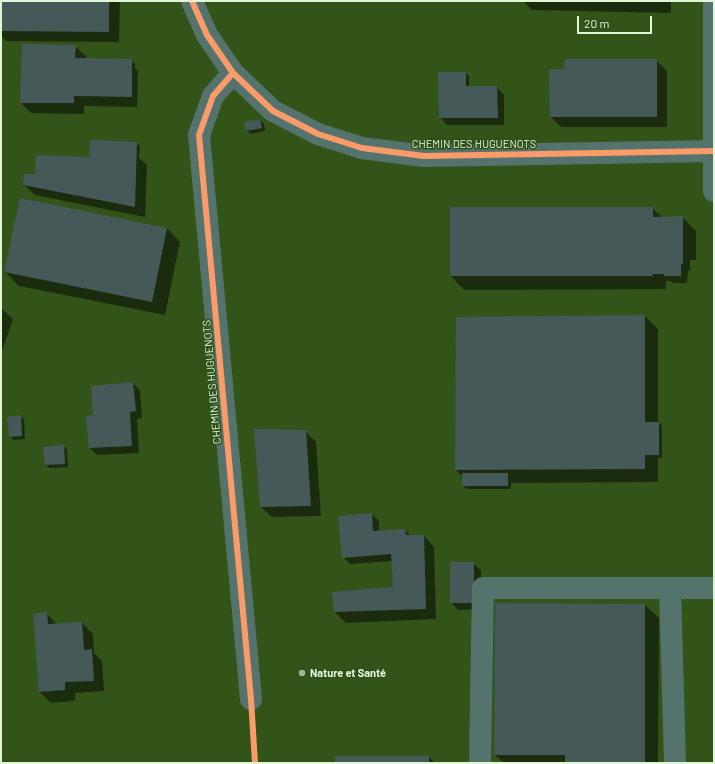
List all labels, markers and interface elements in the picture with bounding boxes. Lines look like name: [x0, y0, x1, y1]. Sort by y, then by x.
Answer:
scale bar: [579, 8, 654, 34]
text: 20 m: [584, 16, 610, 30]
street label: CHEMIN DES HUGUENOTS: [412, 137, 536, 151]
street label: CHEMIN DES HUGUENOTS: [200, 319, 224, 445]
place label: Nature et Santé: [310, 666, 386, 680]
marker: Nature et Santé: [297, 668, 307, 678]

